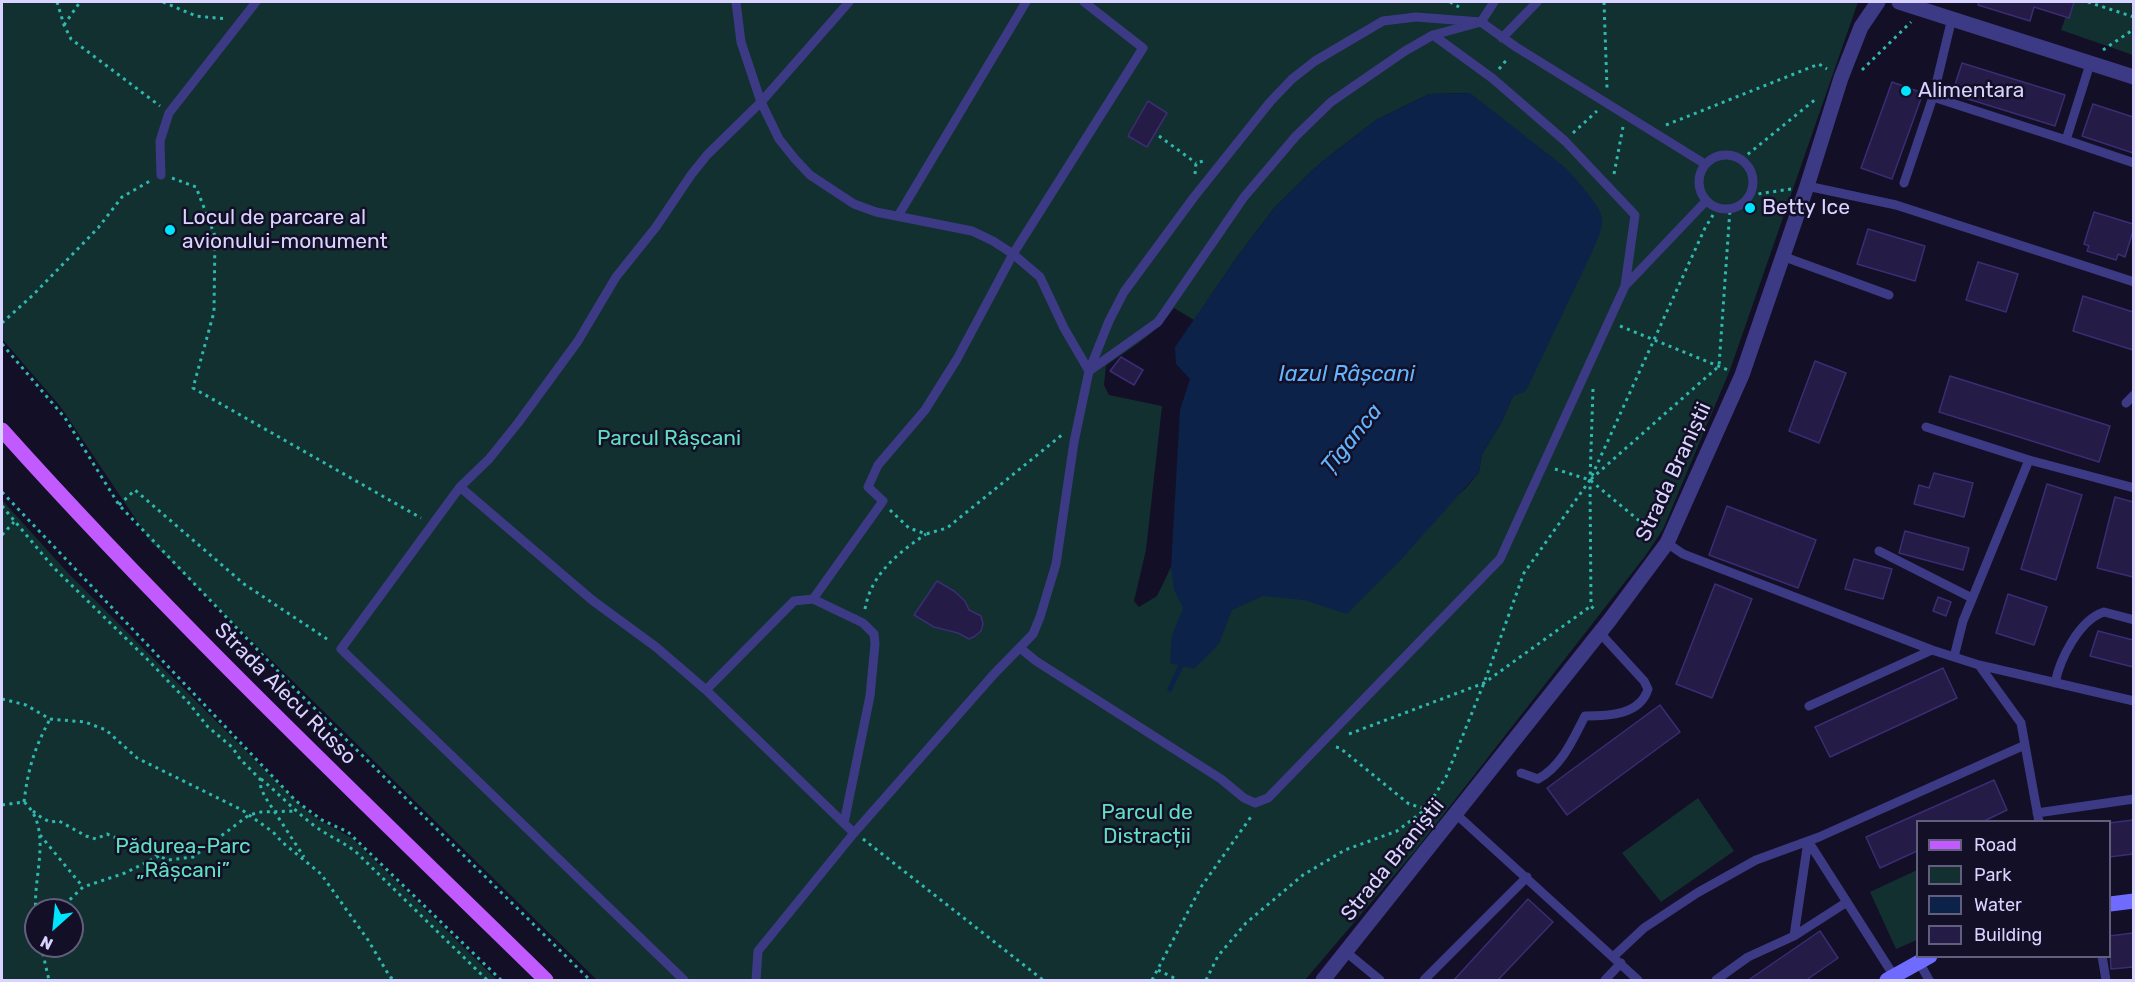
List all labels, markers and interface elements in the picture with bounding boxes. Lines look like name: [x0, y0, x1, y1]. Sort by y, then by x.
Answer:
place label: Alimentara: [1918, 78, 2024, 104]
marker: Alimentara: [1899, 84, 1913, 98]
place label: Betty Ice: [1762, 195, 1850, 221]
marker: Betty Ice: [1743, 201, 1757, 215]
place label: Locul de parcare al avionului-monument: [182, 205, 388, 255]
marker: Locul de parcare al avionului-monument: [163, 223, 177, 237]
water label: Iazul Râșcani: [1279, 362, 1415, 388]
water label: Țîganca: [1316, 399, 1388, 479]
street label: Strada Braniștii: [1631, 399, 1717, 545]
park label: Parcul Râșcani: [597, 426, 741, 452]
street label: Strada Alecu Russo: [209, 618, 361, 770]
street label: Strada Braniștii: [1336, 794, 1450, 926]
park label: Parcul de Distracții: [1101, 800, 1193, 850]
legend: [1916, 820, 2111, 958]
park label: Pădurea-Parc „Râșcani”: [115, 834, 251, 884]
text: Road: [1974, 834, 2017, 856]
text: Park: [1974, 864, 2011, 886]
text: Water: [1974, 894, 2022, 916]
north arrow: [24, 898, 84, 958]
text: Building: [1974, 924, 2042, 946]
text: N: [37, 932, 56, 954]

